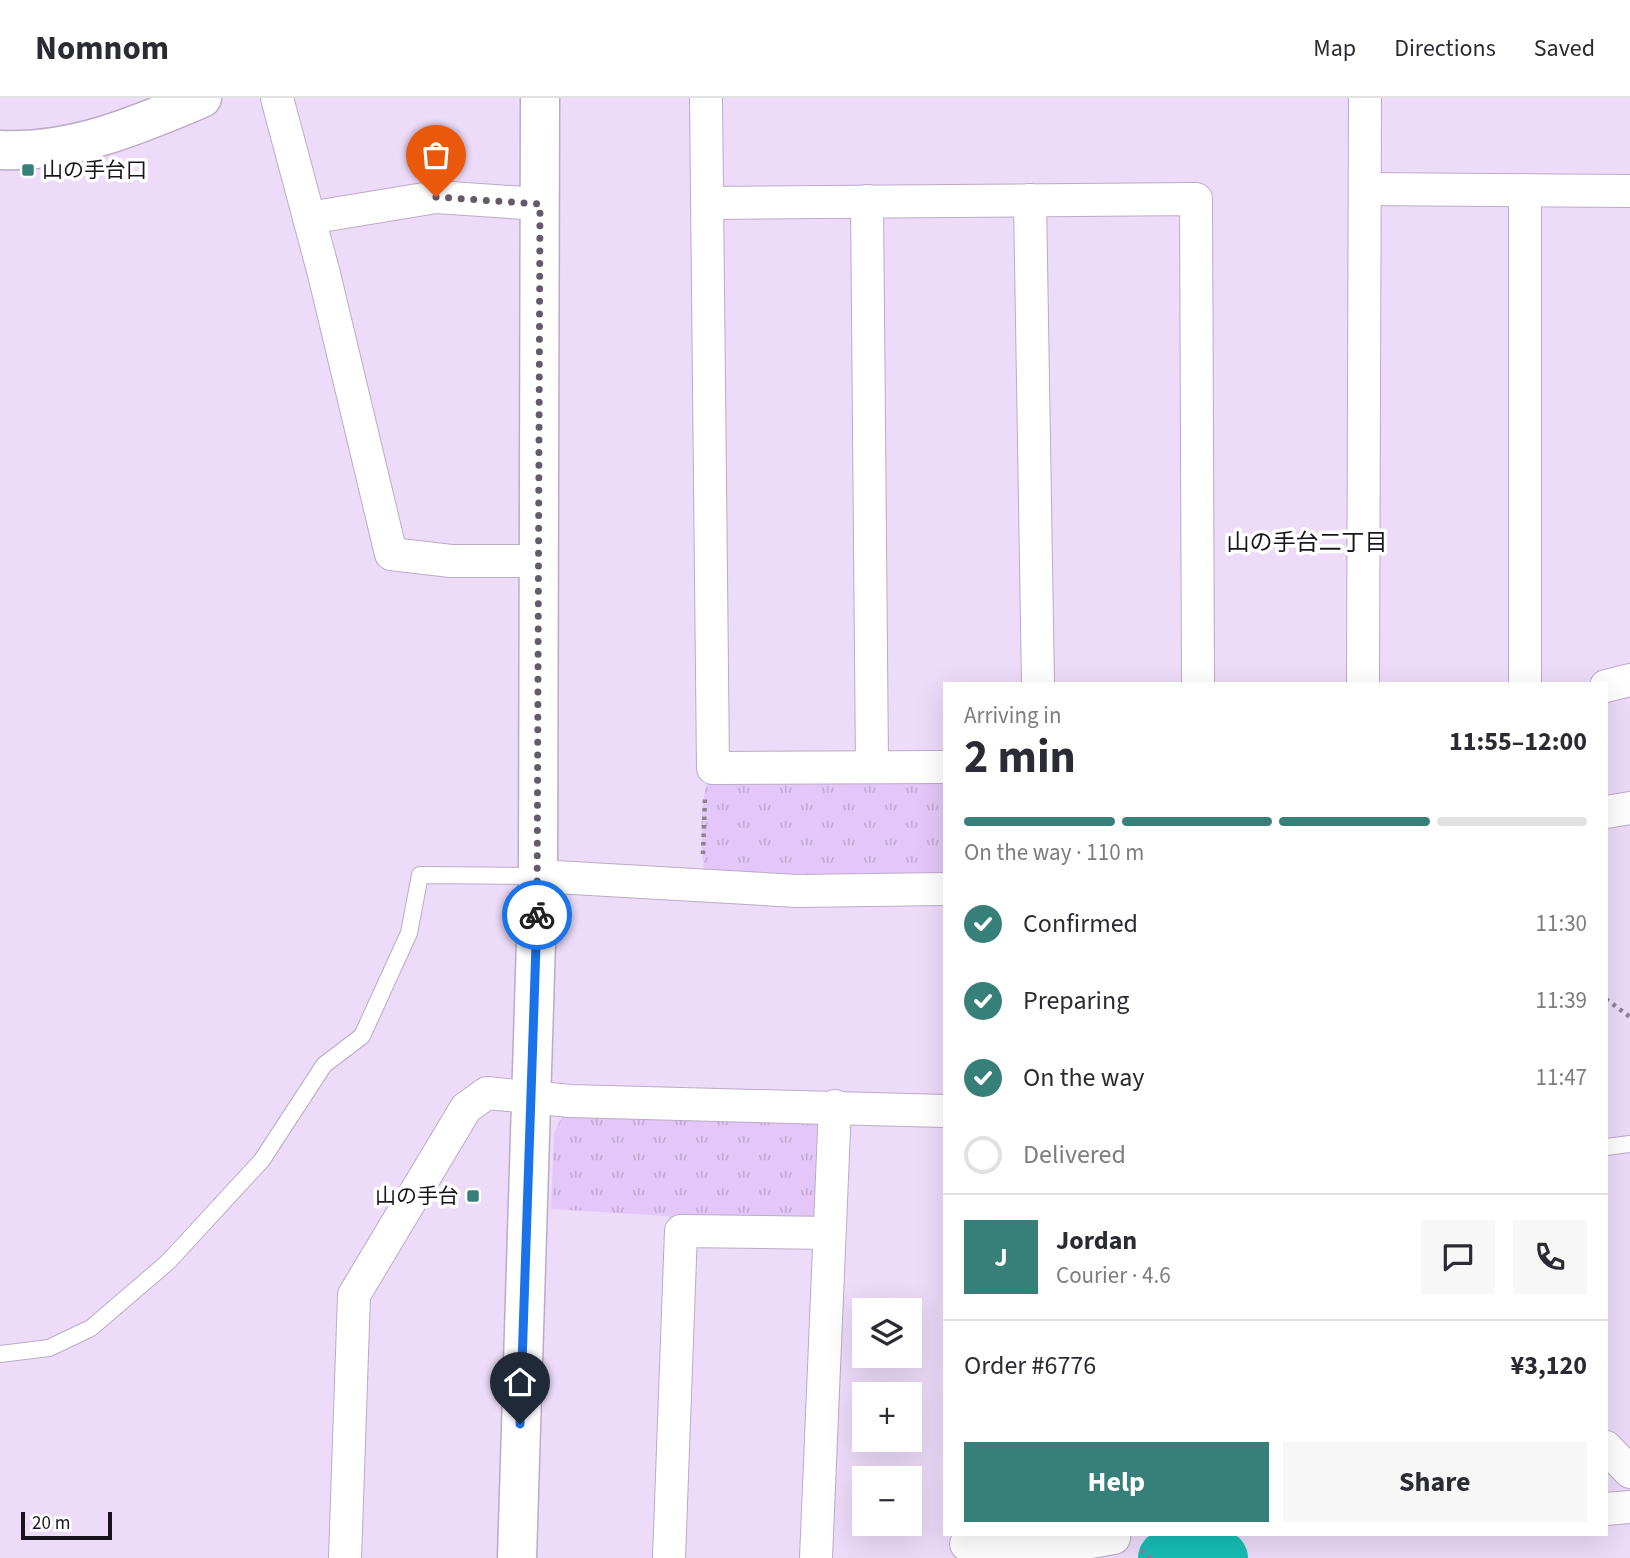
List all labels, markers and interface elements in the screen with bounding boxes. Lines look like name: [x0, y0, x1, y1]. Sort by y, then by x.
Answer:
text: Nomnom: [35, 25, 169, 72]
text: Map: [1313, 31, 1356, 66]
text: Directions: [1394, 31, 1496, 66]
text: Saved: [1534, 31, 1595, 66]
pin: [406, 125, 466, 197]
icon: bag: [417, 136, 455, 174]
place label: 山の手台口: [42, 155, 147, 185]
marker: 山の手台口: [20, 162, 36, 178]
district label: 山の手台二丁目: [1227, 526, 1388, 559]
text: Arriving in: [964, 699, 1062, 732]
text: 11:55–12:00: [1449, 723, 1587, 760]
text: 2 min: [964, 725, 1076, 790]
text: On the way · 110 m: [964, 836, 1144, 869]
courier: [502, 880, 572, 950]
icon: bike: [518, 896, 556, 934]
icon: check: [964, 905, 1002, 943]
text: Confirmed: [1023, 905, 1138, 942]
text: 11:30: [1536, 907, 1587, 940]
icon: check: [964, 982, 1002, 1020]
text: Preparing: [1023, 982, 1129, 1019]
text: 11:39: [1536, 984, 1587, 1017]
icon: check: [964, 1059, 1002, 1097]
text: On the way: [1023, 1059, 1144, 1096]
text: 11:47: [1536, 1061, 1587, 1094]
text: Delivered: [1023, 1136, 1126, 1173]
place label: 山の手台: [375, 1181, 459, 1211]
marker: 山の手台: [465, 1188, 481, 1204]
button: chat: [1421, 1220, 1495, 1294]
button: phone: [1513, 1220, 1587, 1294]
text: Jordan: [1056, 1222, 1137, 1259]
text: J: [994, 1239, 1008, 1276]
text: Courier · 4.6: [1056, 1259, 1171, 1292]
map controls: [852, 1298, 922, 1536]
button: layers: [852, 1298, 922, 1368]
text: Order #6776: [964, 1347, 1096, 1384]
text: ¥3,120: [1511, 1347, 1587, 1384]
pin: [490, 1352, 550, 1424]
icon: home: [501, 1363, 539, 1401]
button: +: [852, 1382, 922, 1452]
button: Help: [964, 1442, 1269, 1522]
button: Share: [1283, 1442, 1587, 1522]
button: −: [852, 1466, 922, 1536]
scale bar: [21, 1509, 112, 1541]
text: 20 m: [32, 1510, 70, 1537]

